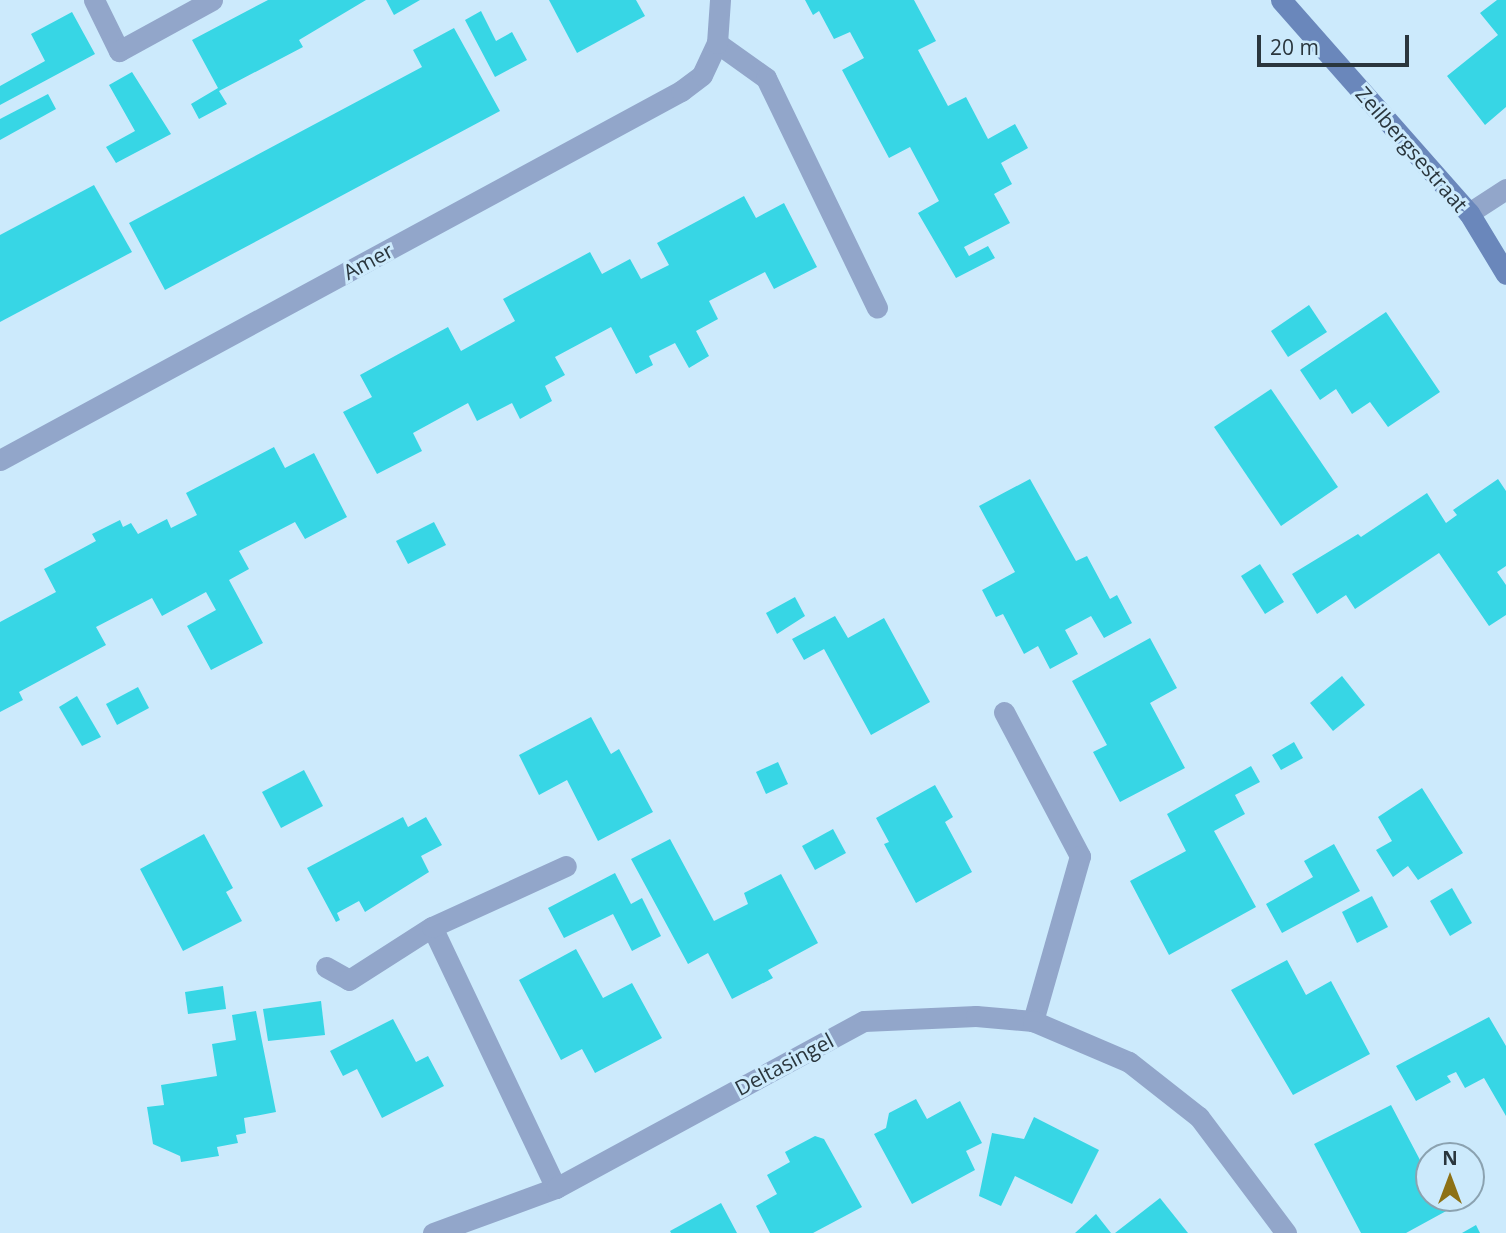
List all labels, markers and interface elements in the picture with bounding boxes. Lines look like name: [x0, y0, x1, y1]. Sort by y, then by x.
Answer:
scale bar: [1261, 21, 1413, 65]
text: 20 m: [1270, 33, 1319, 61]
street label: Zeilbergsestraat: [1351, 81, 1473, 217]
street label: Amer: [339, 237, 397, 285]
street label: Deltasingel: [730, 1027, 838, 1101]
north arrow: [1415, 1142, 1485, 1212]
text: N: [1442, 1145, 1458, 1171]

